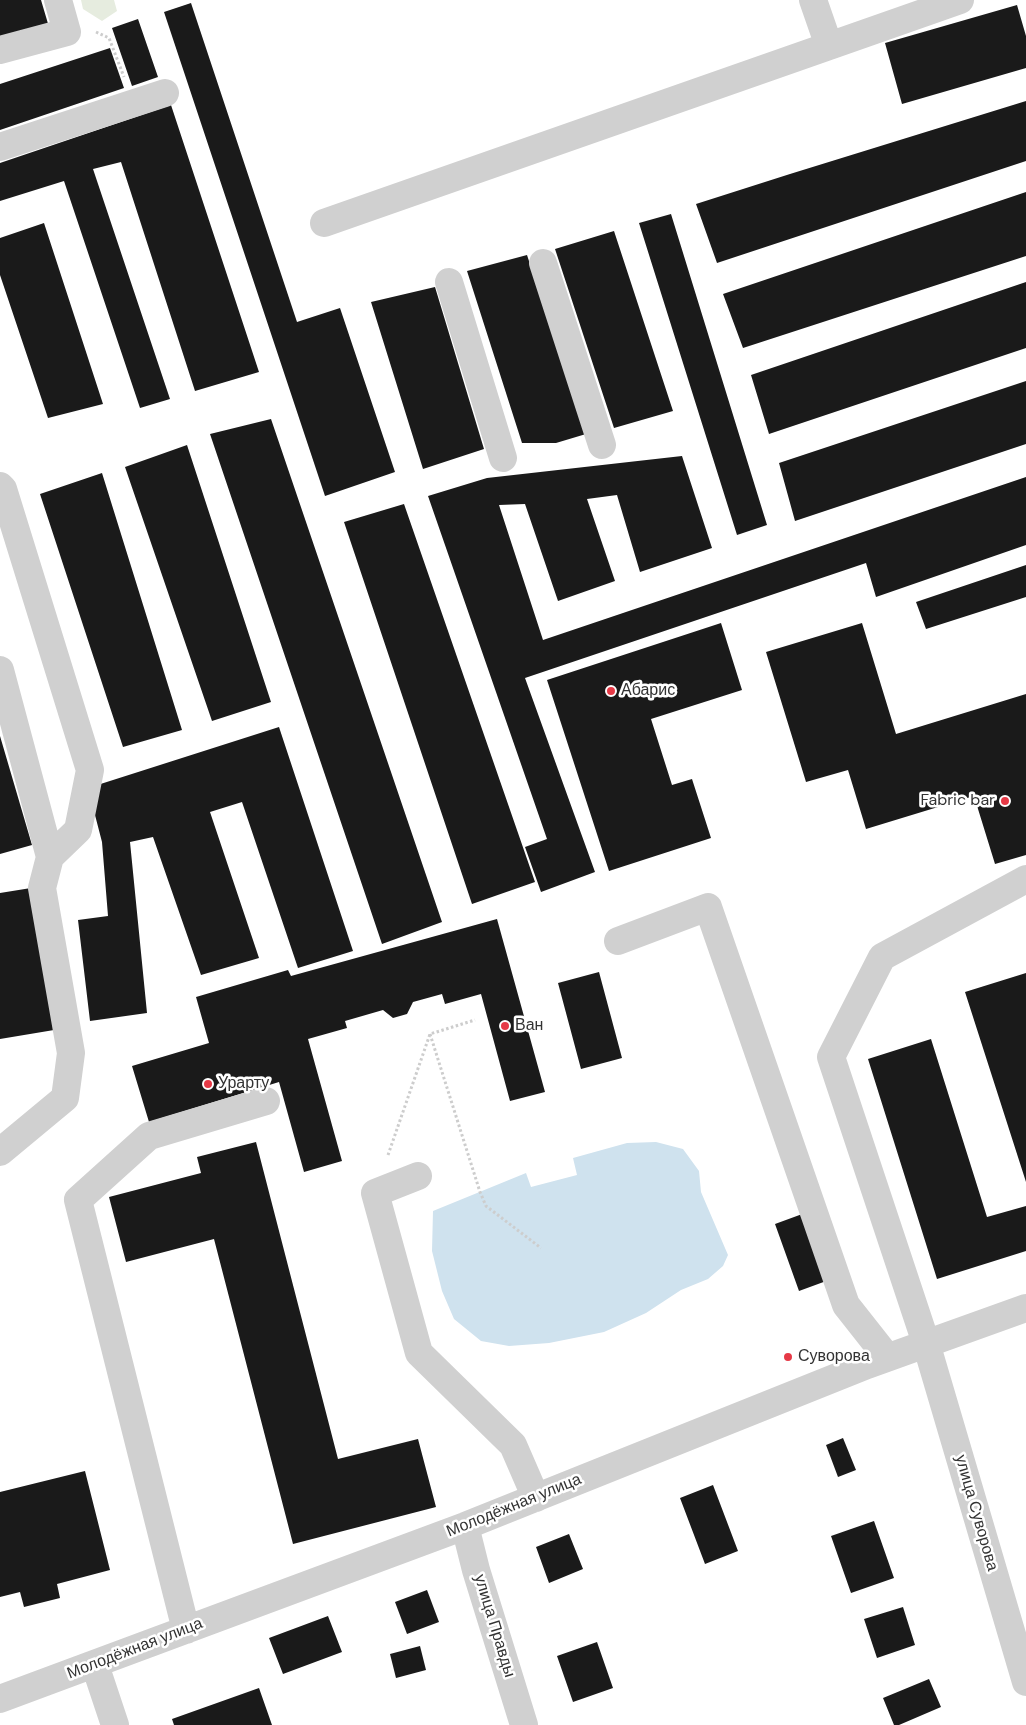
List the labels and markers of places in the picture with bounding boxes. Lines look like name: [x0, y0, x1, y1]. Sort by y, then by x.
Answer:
place label: Абарис: [621, 681, 675, 701]
marker: Абарис: [605, 685, 617, 697]
place label: Fabric bar: [920, 791, 995, 811]
marker: Fabric bar: [999, 795, 1011, 807]
place label: Ван: [515, 1016, 543, 1036]
marker: Ван: [499, 1020, 511, 1032]
place label: Урарту: [218, 1074, 269, 1094]
marker: Урарту: [202, 1078, 214, 1090]
place label: Суворова: [798, 1347, 870, 1367]
marker: Суворова: [782, 1351, 794, 1363]

